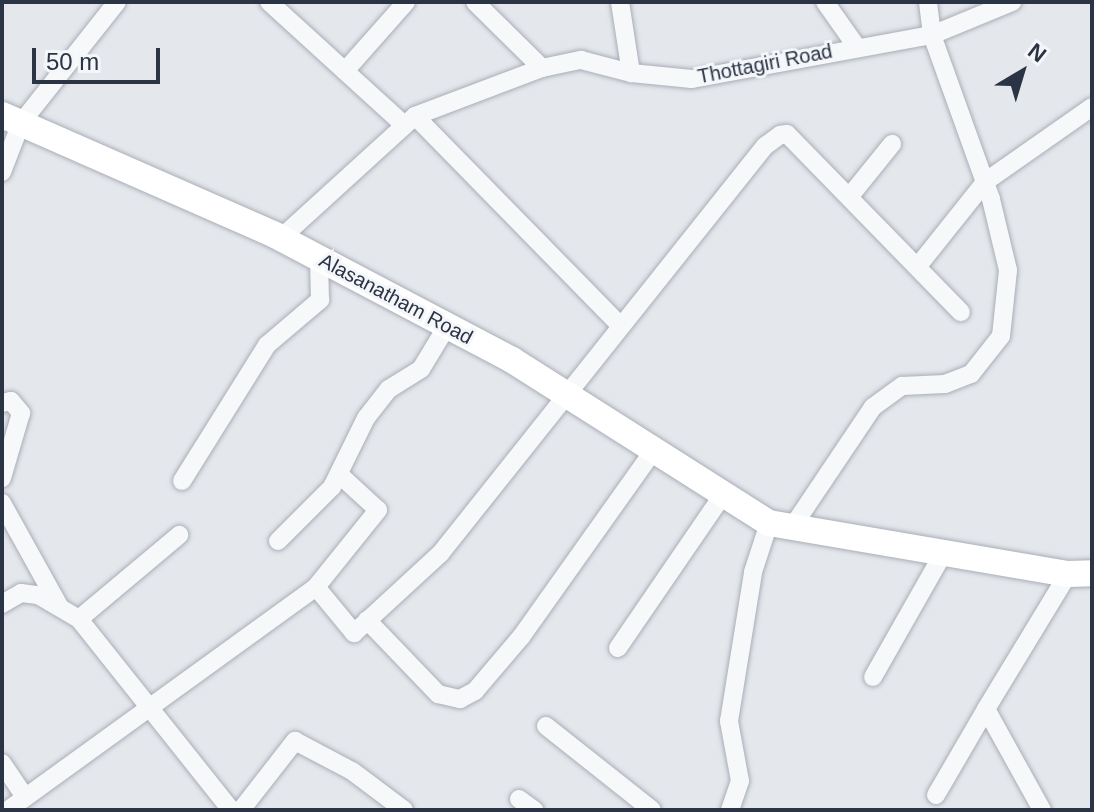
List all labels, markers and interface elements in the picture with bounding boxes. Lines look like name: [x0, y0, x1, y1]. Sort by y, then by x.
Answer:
scale bar: [36, 32, 164, 82]
north arrow: [982, 32, 1062, 112]
text: N: [1023, 38, 1051, 67]
street label: Thottagiri Road: [696, 39, 834, 89]
text: 50 m: [46, 48, 99, 75]
street label: Alasanatham Road: [315, 248, 477, 350]

